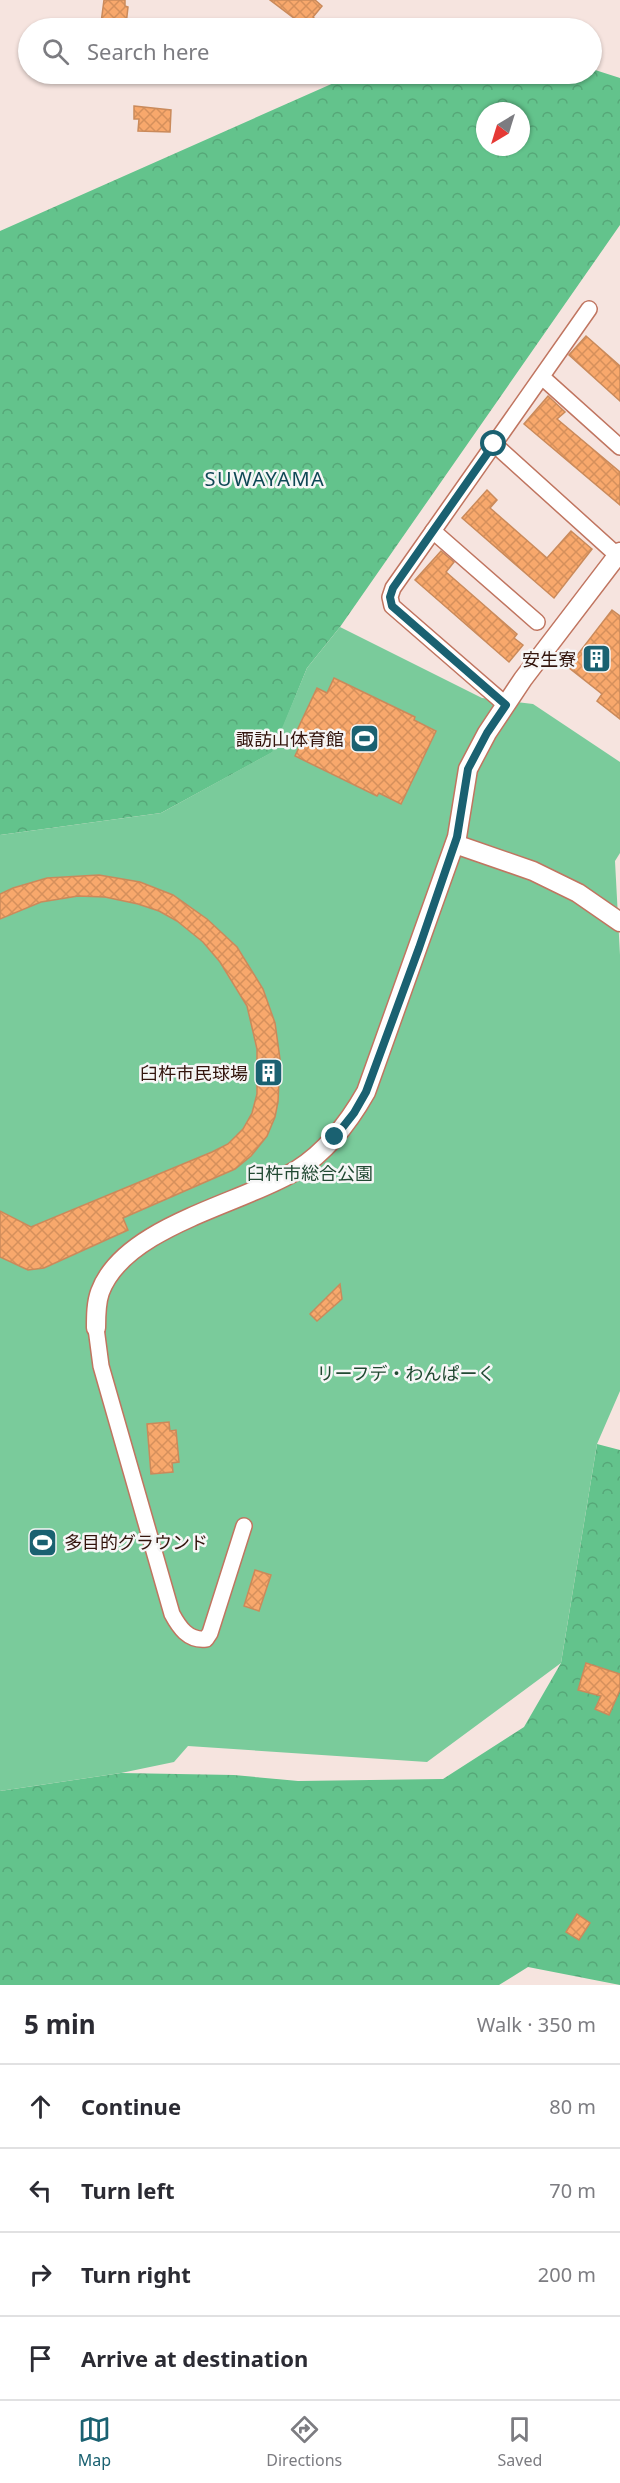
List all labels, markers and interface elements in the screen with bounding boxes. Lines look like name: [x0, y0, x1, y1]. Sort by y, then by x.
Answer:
search box: [18, 18, 602, 84]
icon: search: [39, 35, 72, 68]
text: Search here: [87, 36, 209, 66]
north arrow: [476, 102, 530, 156]
route start: [480, 430, 506, 456]
district label: SUWAYAMA: [205, 465, 325, 492]
building icon: 安生寮: [581, 643, 613, 675]
place label: 安生寮: [522, 647, 576, 671]
sports icon: 諏訪山体育館: [349, 723, 381, 755]
place label: 諏訪山体育館: [236, 727, 344, 751]
building icon: 臼杵市民球場: [253, 1057, 285, 1089]
place label: 臼杵市民球場: [140, 1061, 248, 1085]
route end: [321, 1123, 347, 1149]
park label: 臼杵市総合公園: [247, 1161, 373, 1185]
park label: リーフデ・わんぱーく: [317, 1361, 495, 1385]
sports icon: 多目的グラウンド: [27, 1526, 59, 1558]
place label: 多目的グラウンド: [64, 1530, 208, 1554]
text: 5 min: [24, 2006, 96, 2042]
text: Walk · 350 m: [477, 2011, 596, 2038]
icon: ahead: [24, 2090, 57, 2123]
text: Continue: [81, 2091, 181, 2121]
text: 80 m: [549, 2093, 596, 2120]
icon: left: [24, 2174, 57, 2207]
text: Turn left: [81, 2175, 175, 2205]
text: 70 m: [549, 2177, 596, 2204]
icon: right: [24, 2258, 57, 2291]
text: Turn right: [81, 2259, 191, 2289]
text: 200 m: [538, 2261, 596, 2288]
icon: arrive: [24, 2342, 57, 2375]
text: Arrive at destination: [81, 2343, 308, 2373]
tab: Map: [78, 2413, 111, 2471]
tab: Directions: [266, 2413, 342, 2471]
tab: Saved: [498, 2413, 542, 2471]

